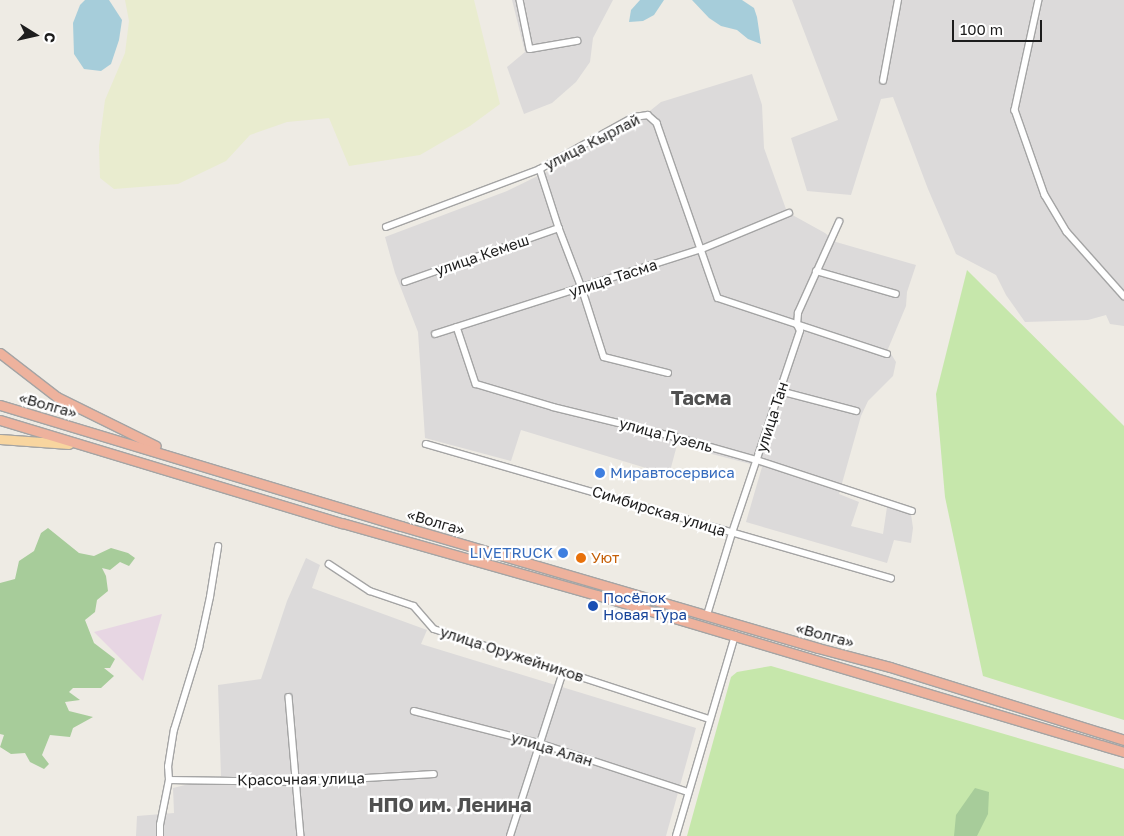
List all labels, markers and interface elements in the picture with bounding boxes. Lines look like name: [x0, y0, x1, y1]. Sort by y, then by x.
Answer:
north arrow: [10, 10, 60, 60]
scale bar: [954, 10, 1044, 42]
text: 100 m: [960, 20, 1003, 38]
text: С: [41, 31, 60, 44]
street label: улица Кырлай: [541, 110, 643, 174]
street label: улица Кемеш: [433, 230, 531, 280]
street label: улица Тасма: [567, 255, 659, 301]
street label: улица Тан: [752, 379, 792, 455]
district label: Тасма: [671, 385, 731, 409]
street label: «Волга»: [17, 388, 79, 422]
street label: улица Гузель: [617, 414, 715, 456]
place label: Миравтосервиса: [610, 464, 735, 482]
marker: Миравтосервиса: [594, 467, 606, 479]
street label: Симбирская улица: [590, 482, 728, 540]
street label: «Волга»: [405, 505, 467, 539]
place label: LIVETRUCK: [470, 544, 553, 562]
marker: LIVETRUCK: [557, 547, 569, 559]
place label: Уют: [591, 549, 619, 567]
marker: Уют: [575, 552, 587, 564]
place label: Посёлок Новая Тура: [603, 588, 687, 623]
marker: Посёлок Новая Тура: [587, 600, 599, 612]
street label: «Волга»: [794, 619, 856, 651]
street label: улица Оружейников: [438, 622, 586, 686]
street label: улица Алан: [509, 728, 595, 770]
street label: Красочная улица: [237, 769, 365, 789]
district label: НПО им. Ленина: [368, 792, 532, 816]

